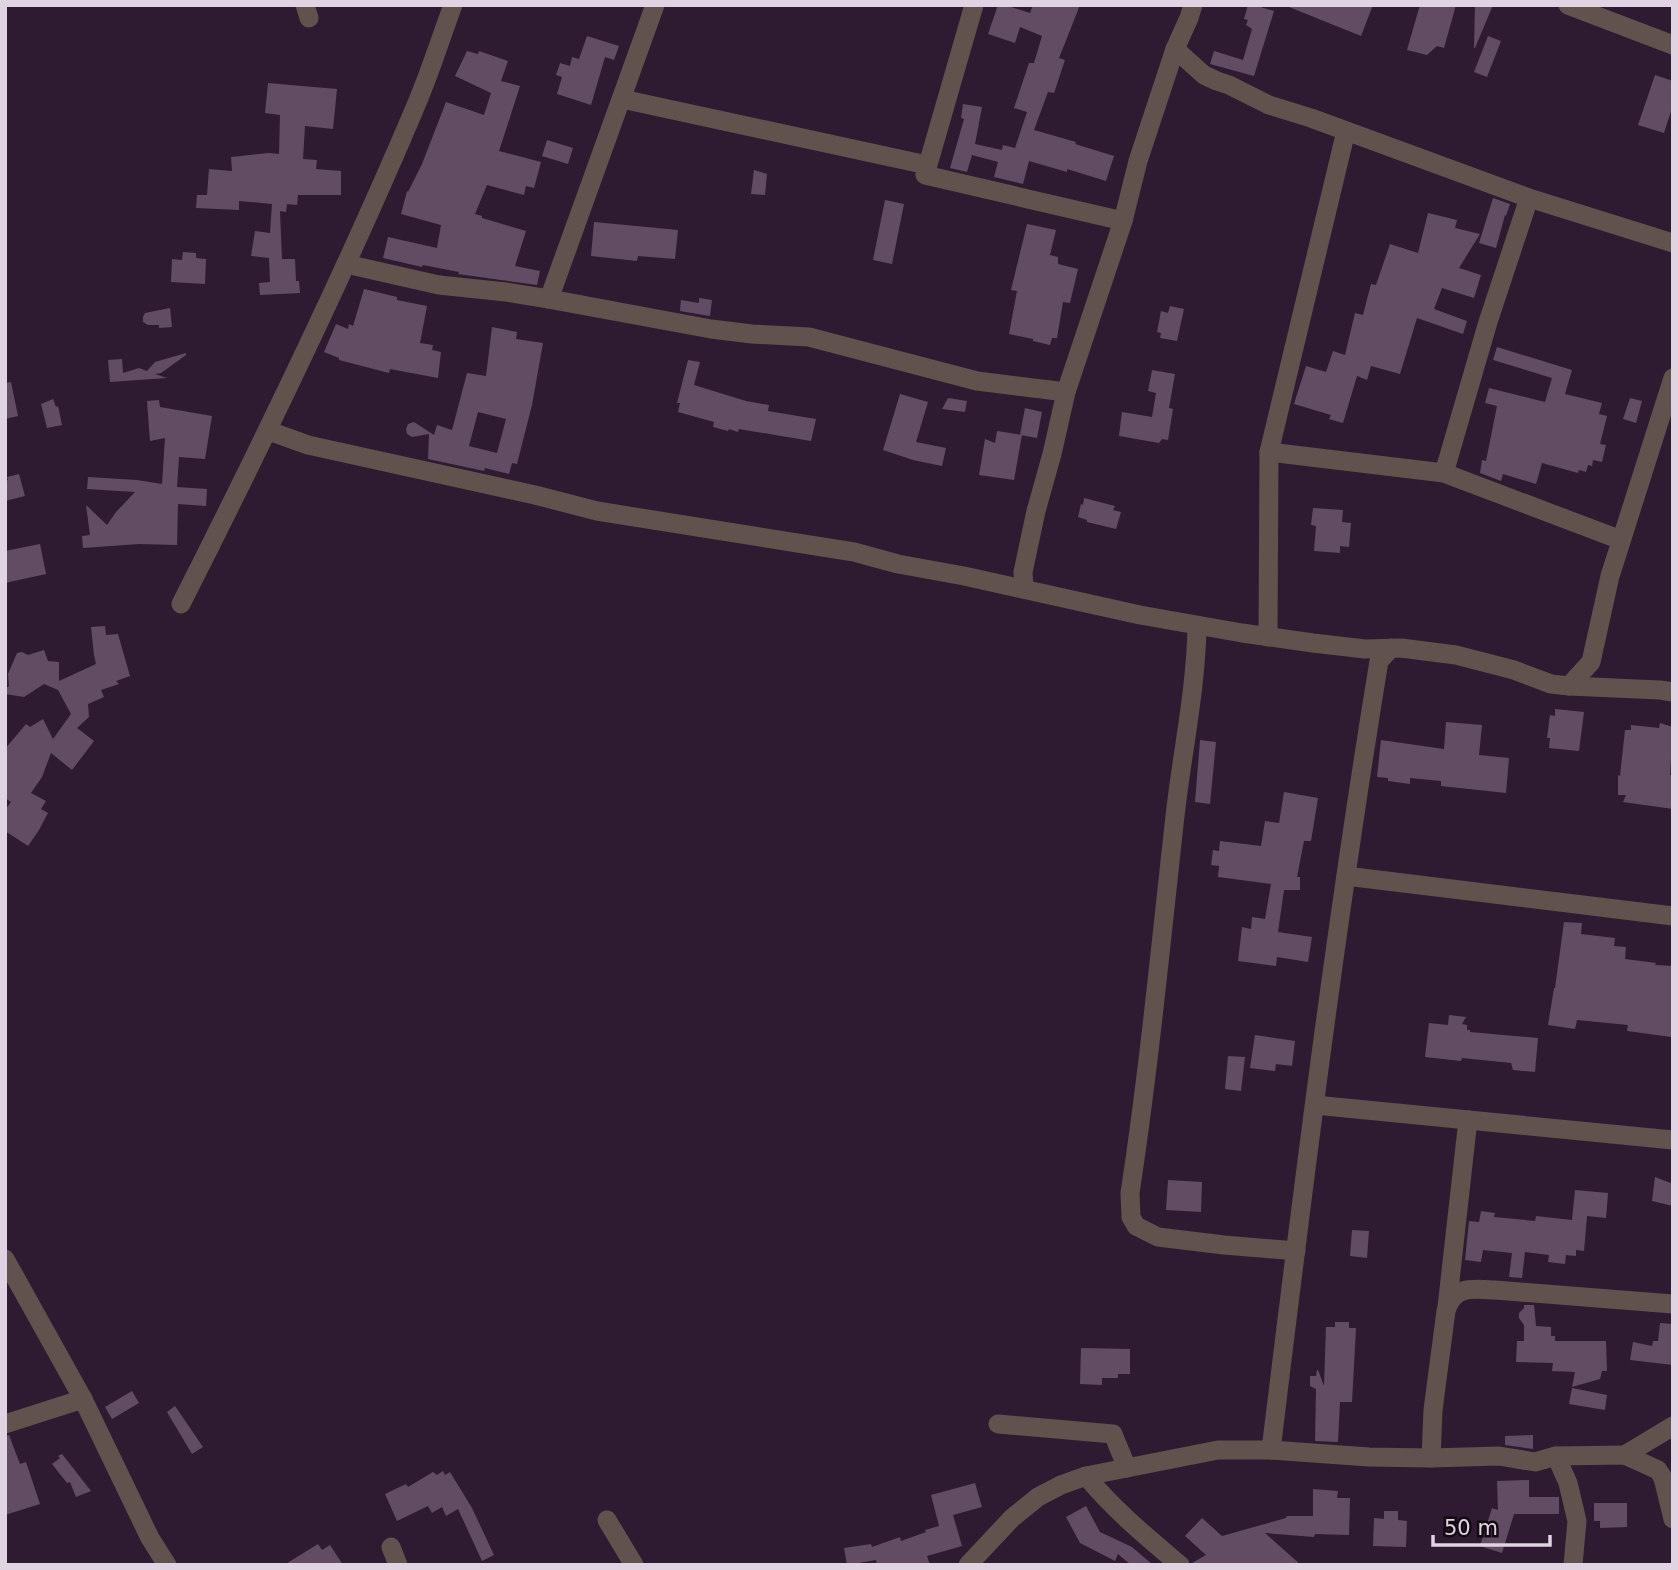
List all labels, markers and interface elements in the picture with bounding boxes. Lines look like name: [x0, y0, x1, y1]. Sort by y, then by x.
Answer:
scale bar: [1433, 1504, 1550, 1548]
text: 50 m: [1444, 1516, 1498, 1540]

